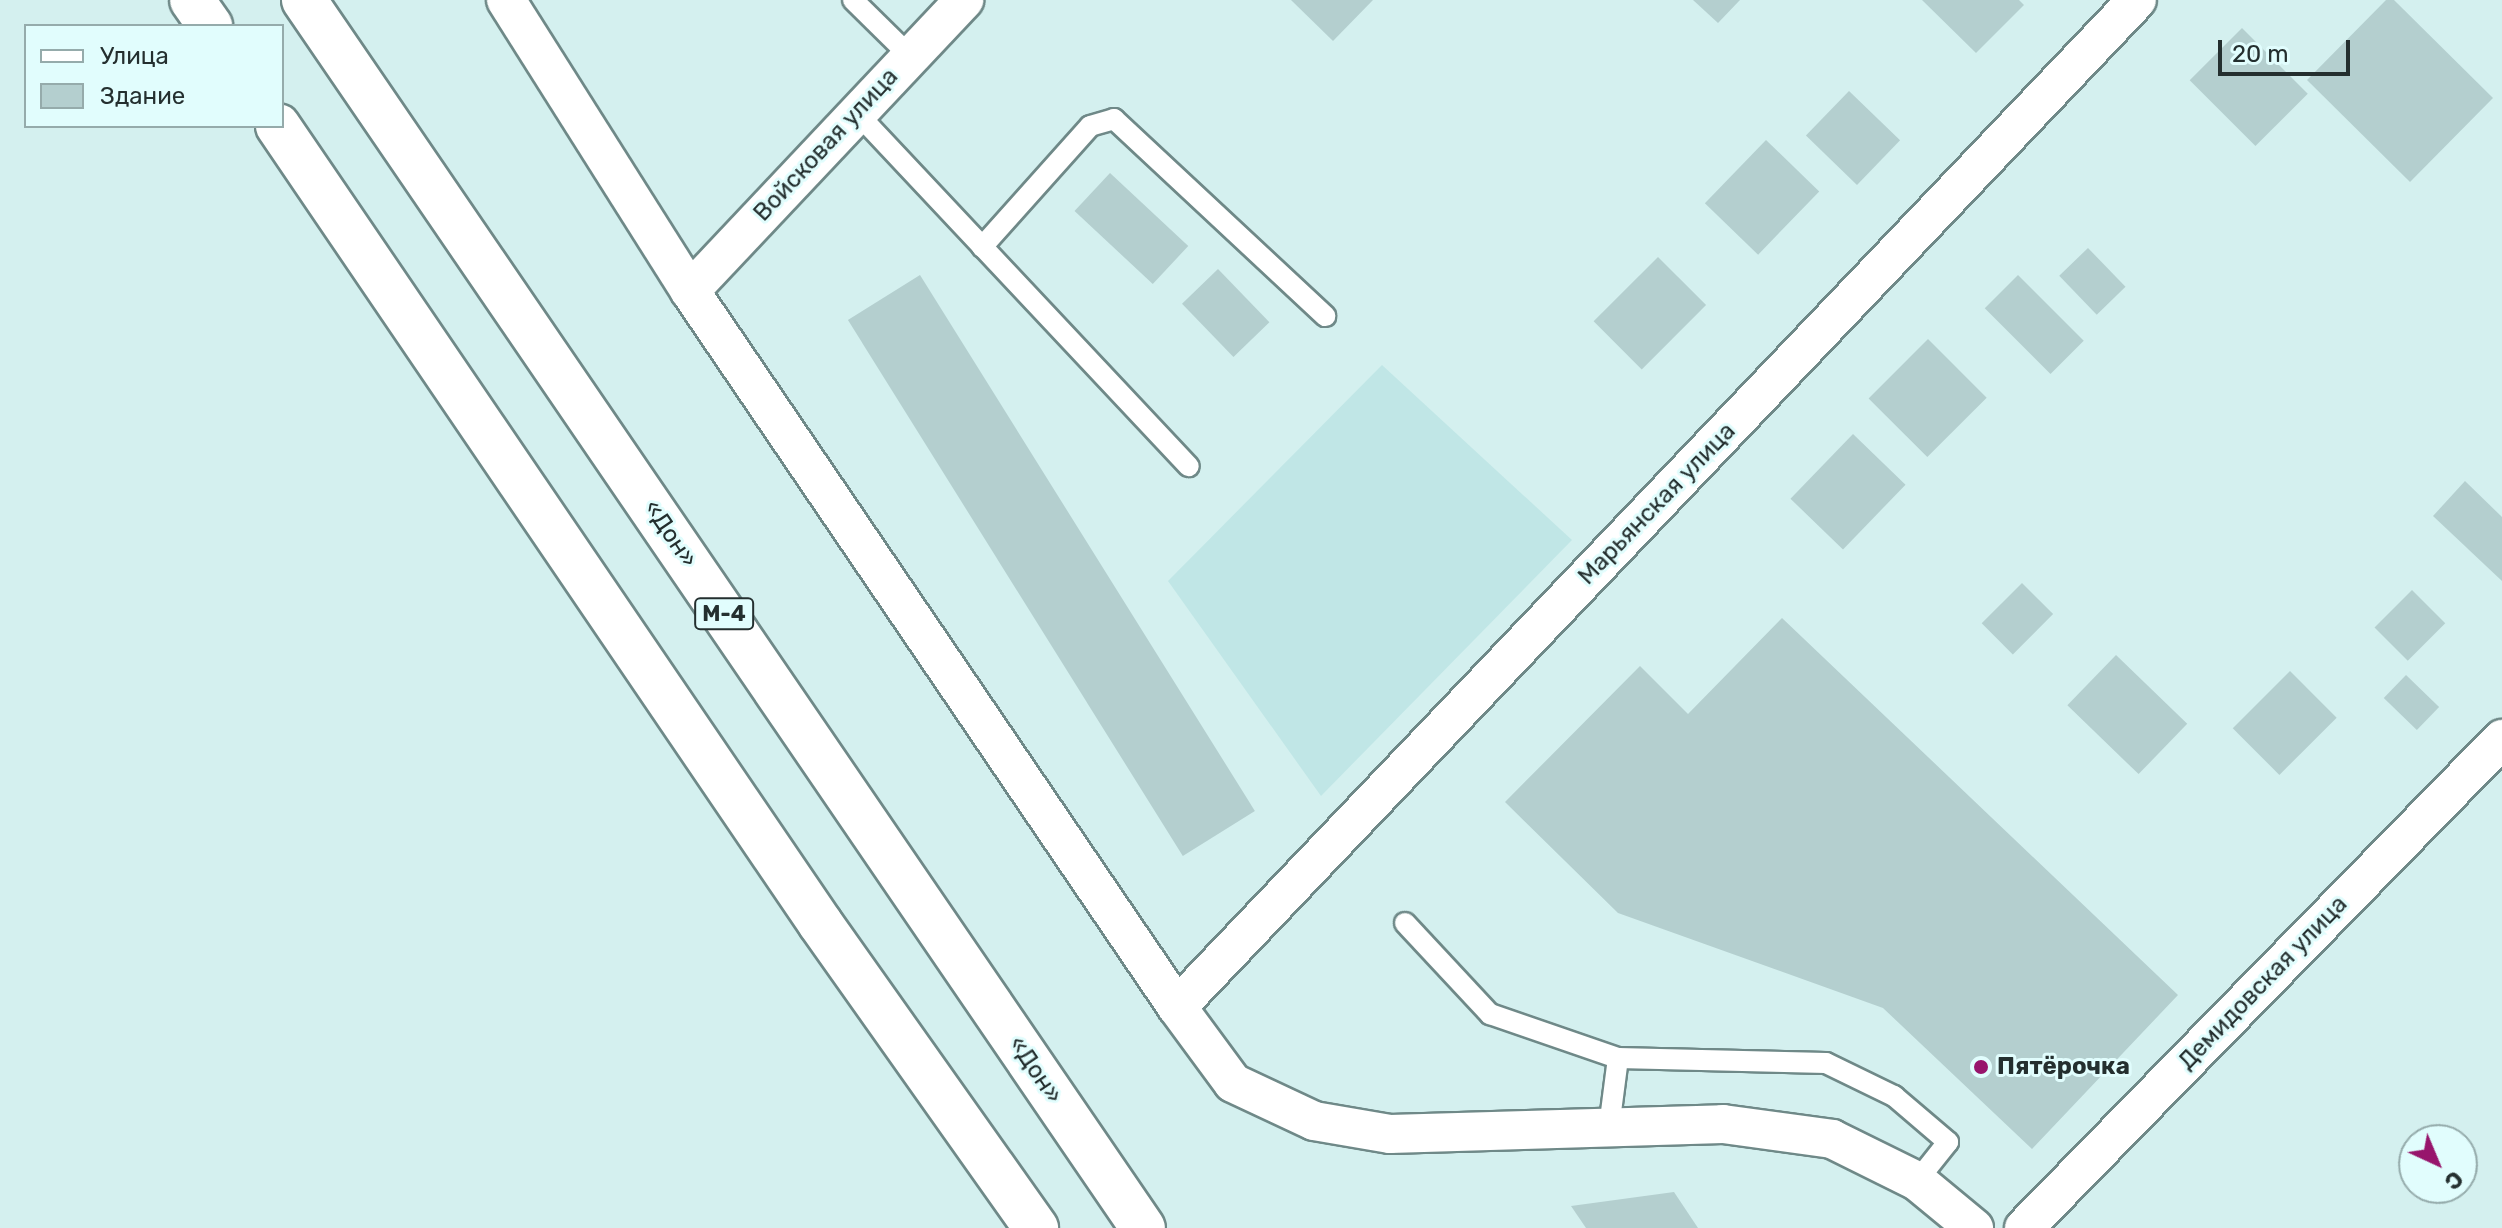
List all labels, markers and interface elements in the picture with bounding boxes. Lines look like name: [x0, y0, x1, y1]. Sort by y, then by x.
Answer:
legend: [24, 24, 284, 128]
scale bar: [2222, 24, 2354, 74]
text: 20 m: [2232, 40, 2289, 68]
text: Улица: [100, 42, 169, 70]
street label: Войсковая улица: [748, 63, 904, 227]
text: Здание: [100, 82, 185, 110]
street label: Марьянская улица: [1572, 417, 1742, 591]
street label: «Дон»: [637, 495, 703, 573]
road number: М-4: [694, 596, 754, 632]
street label: Демидовская улица: [2173, 890, 2353, 1076]
street label: «Дон»: [1002, 1031, 1068, 1109]
place label: Пятёрочка: [1997, 1053, 2130, 1081]
marker: Пятёрочка: [1972, 1058, 1990, 1076]
north arrow: [2398, 1124, 2478, 1204]
text: С: [2439, 1165, 2469, 1195]

